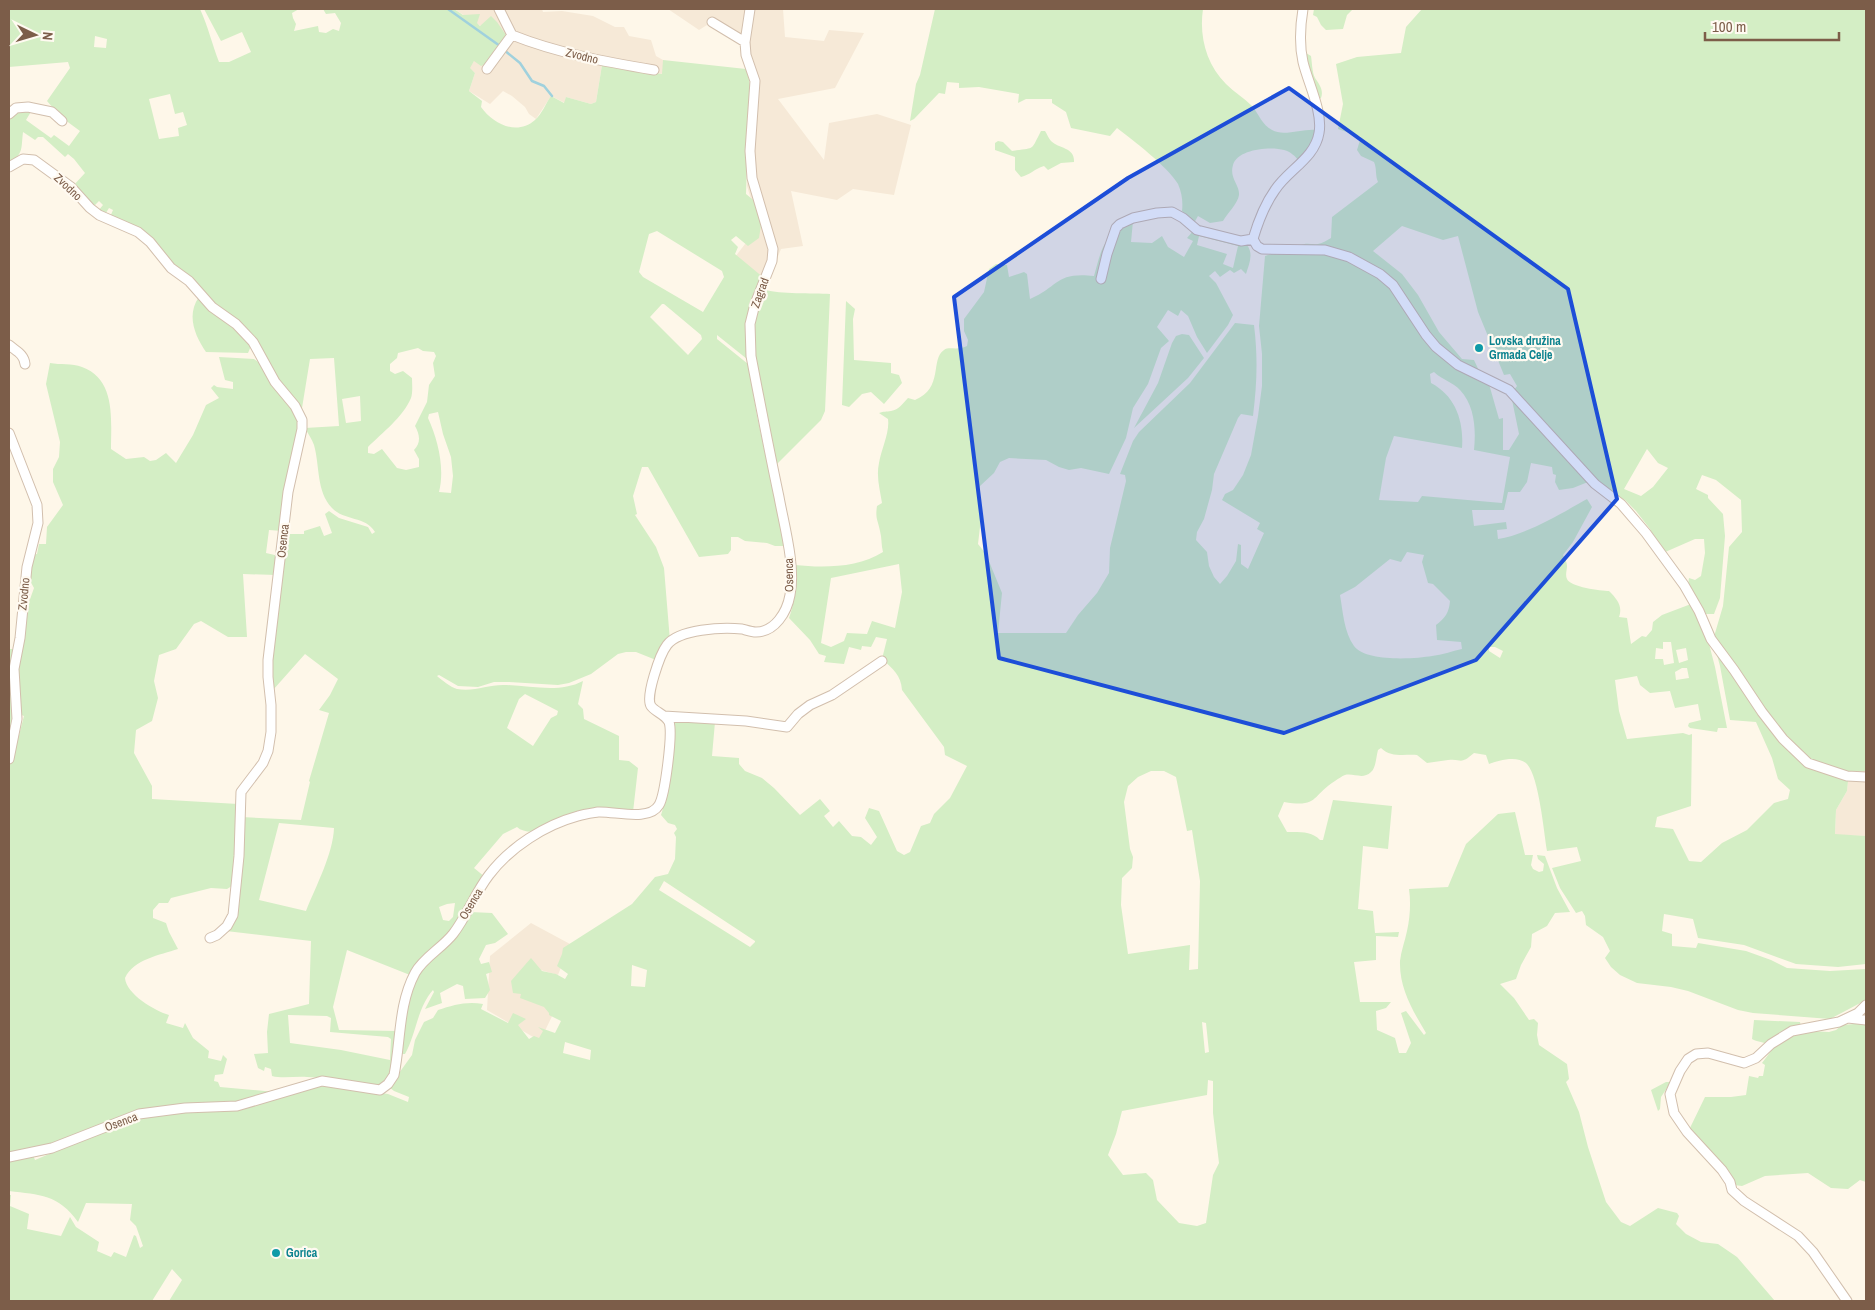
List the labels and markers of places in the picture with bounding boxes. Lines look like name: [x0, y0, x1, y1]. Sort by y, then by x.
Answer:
place label: Lovska družina Grmada Celje: [1489, 333, 1561, 363]
marker: Lovska družina Grmada Celje: [1473, 342, 1485, 354]
place label: Gorica: [286, 1245, 318, 1261]
marker: Gorica: [270, 1247, 282, 1259]

